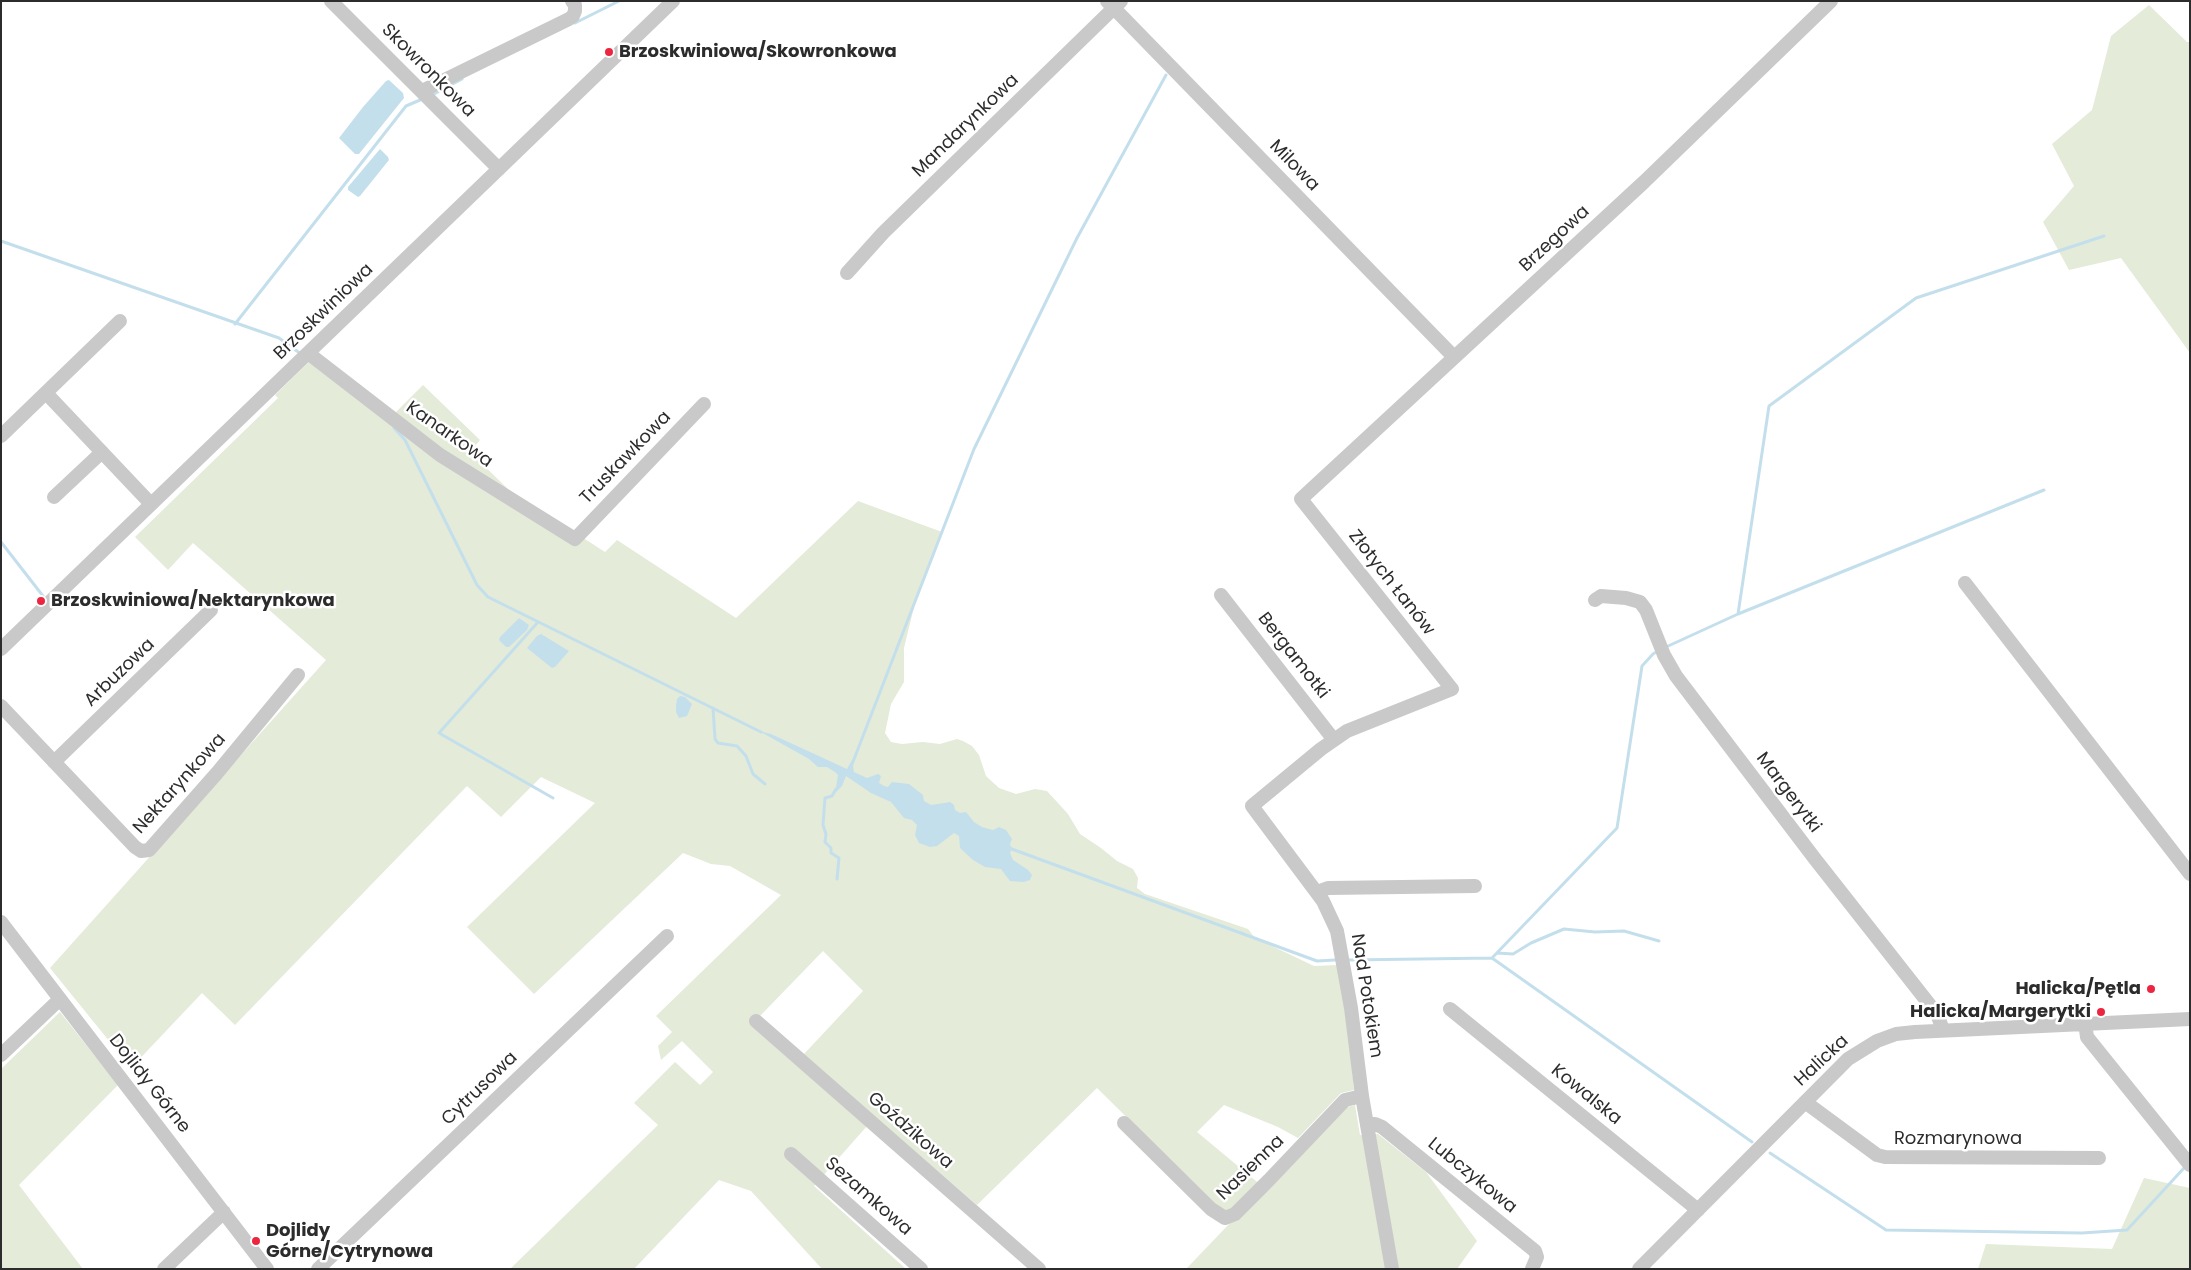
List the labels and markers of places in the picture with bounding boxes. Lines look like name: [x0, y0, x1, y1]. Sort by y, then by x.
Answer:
place label: Brzoskwiniowa/Skowronkowa: [619, 41, 897, 63]
marker: Brzoskwiniowa/Skowronkowa: [603, 46, 615, 58]
place label: Brzoskwiniowa/Nektarynkowa: [51, 590, 335, 612]
marker: Brzoskwiniowa/Nektarynkowa: [35, 595, 47, 607]
place label: Halicka/Pętla: [2015, 978, 2141, 1000]
marker: Halicka/Pętla: [2145, 983, 2157, 995]
place label: Halicka/Margerytki: [1910, 1001, 2091, 1023]
marker: Halicka/Margerytki: [2095, 1006, 2107, 1018]
place label: Dojlidy Górne/Cytrynowa: [266, 1220, 433, 1262]
marker: Dojlidy Górne/Cytrynowa: [250, 1235, 262, 1247]

